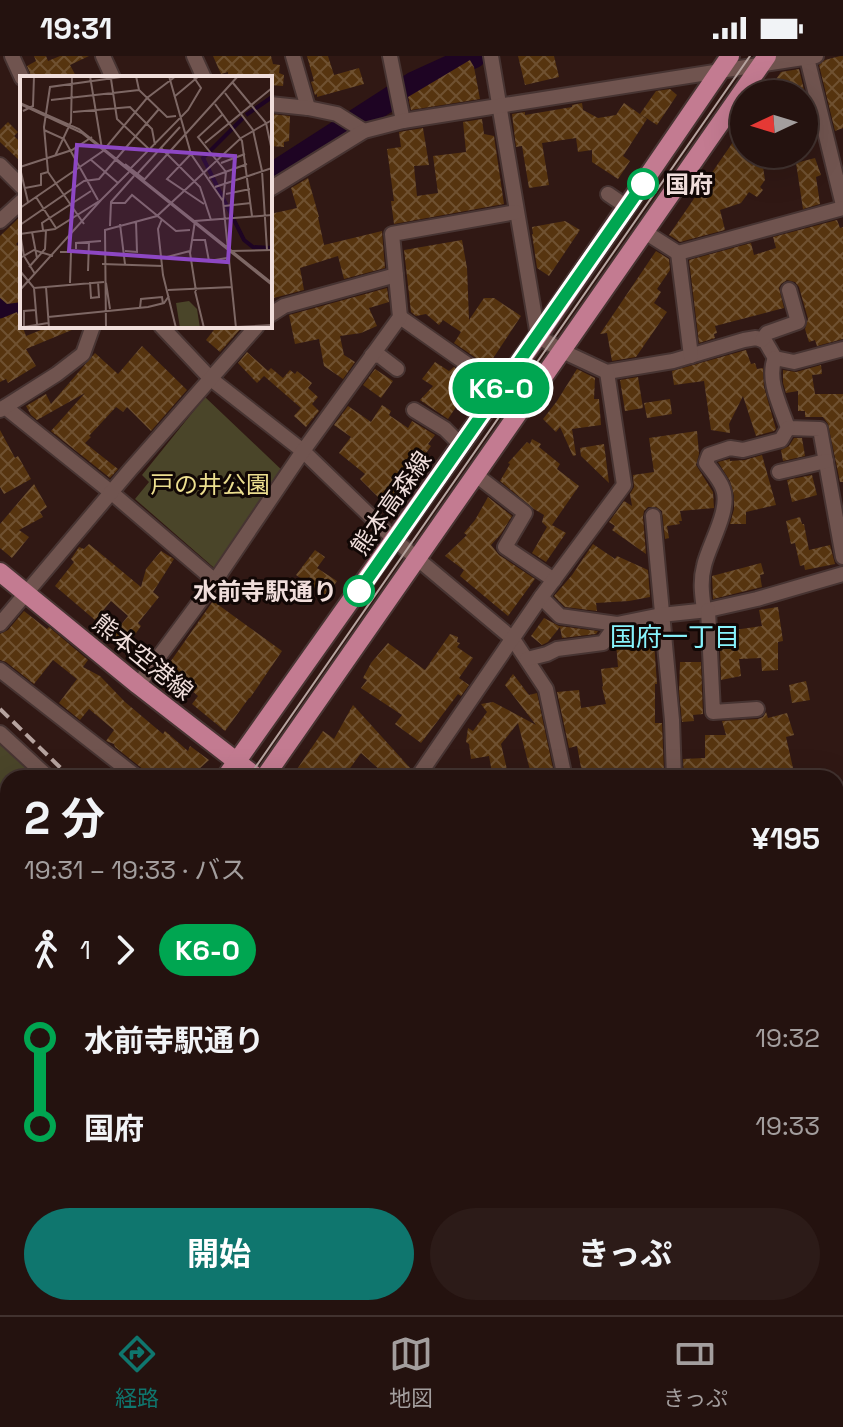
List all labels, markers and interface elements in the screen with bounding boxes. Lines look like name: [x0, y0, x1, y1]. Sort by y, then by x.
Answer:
text: 19:31: [40, 9, 112, 48]
inset map: [20, 76, 272, 328]
north arrow: [730, 80, 818, 168]
map controls: [730, 80, 818, 168]
marker: 国府: [628, 169, 658, 199]
place label: 国府: [665, 169, 713, 200]
line badge: K6-0: [445, 362, 557, 414]
text: K6-0: [468, 370, 534, 406]
street label: 熊本高森線: [344, 445, 438, 561]
park label: 戸の井公園: [150, 469, 270, 500]
place label: 水前寺駅通り: [193, 576, 337, 607]
marker: 水前寺駅通り: [344, 576, 374, 606]
street label: 熊本空港線: [87, 607, 199, 707]
district label: 国府一丁目: [610, 620, 740, 654]
text: 2 分: [24, 791, 105, 847]
text: ¥195: [751, 819, 820, 858]
text: 19:31 – 19:33 · バス: [24, 853, 246, 887]
icon: walk: [24, 928, 68, 972]
icon: forward: [103, 928, 147, 972]
text: K6-0: [175, 932, 240, 968]
text: 1: [80, 933, 91, 967]
text: 水前寺駅通り: [84, 1021, 264, 1060]
text: 19:32: [755, 1021, 820, 1055]
text: 国府: [84, 1109, 144, 1148]
text: 19:33: [755, 1109, 820, 1143]
button: 開始: [24, 1208, 414, 1300]
button: きっぷ: [430, 1208, 820, 1300]
tab: 経路: [115, 1332, 159, 1412]
tab: 地図: [389, 1332, 433, 1412]
tab: きっぷ: [663, 1332, 728, 1412]

